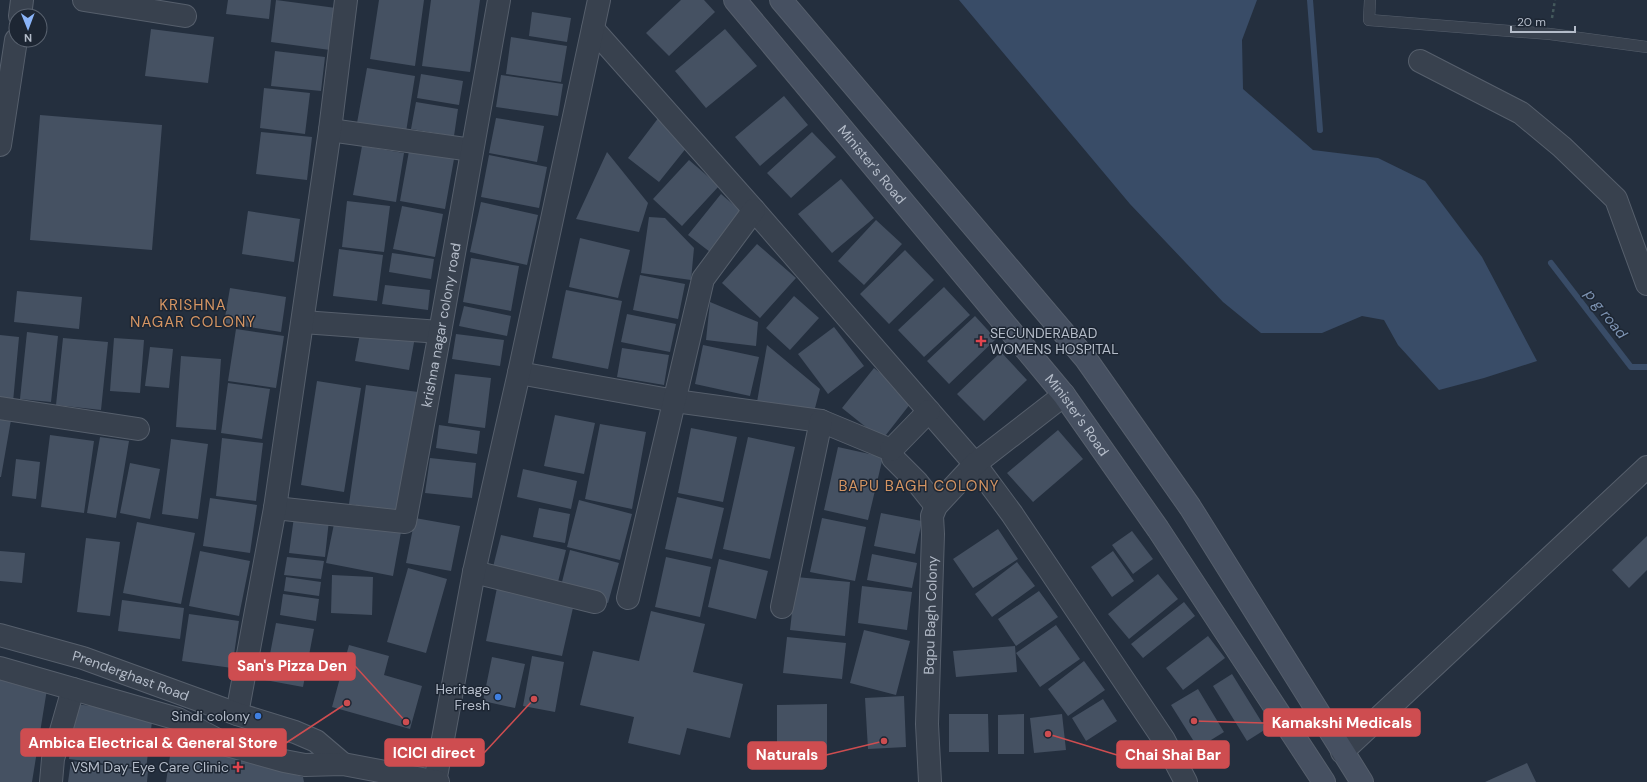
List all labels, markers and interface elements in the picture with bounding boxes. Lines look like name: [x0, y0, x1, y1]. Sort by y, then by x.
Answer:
north arrow: [8, 8, 48, 48]
scale bar: [1511, 8, 1575, 34]
text: 20 m: [1517, 14, 1546, 30]
text: N: [24, 31, 32, 45]
street label: Minister's Road: [834, 121, 910, 208]
street label: krishna nagar colony road: [417, 241, 465, 409]
water label: p g road: [1580, 284, 1632, 343]
district label: KRISHNA NAGAR COLONY: [130, 295, 256, 332]
place label: SECUNDERABAD WOMENS HOSPITAL: [990, 324, 1119, 358]
marker: SECUNDERABAD WOMENS HOSPITAL: [975, 335, 987, 347]
street label: Minister's Road: [1041, 370, 1113, 460]
district label: BAPU BAGH COLONY: [838, 476, 1000, 496]
street label: Bqpu Bagh Colony: [920, 555, 941, 675]
street label: Prenderghast Road: [70, 647, 192, 705]
callout: San's Pizza Den: [229, 653, 355, 680]
text: San's Pizza Den: [237, 656, 347, 676]
place label: Heritage Fresh: [435, 680, 490, 714]
marker: Heritage Fresh: [493, 692, 503, 702]
place label: Sindi colony: [171, 707, 250, 725]
callout: Kamakshi Medicals: [1264, 709, 1420, 736]
marker: Sindi colony: [253, 711, 263, 721]
text: Kamakshi Medicals: [1272, 713, 1412, 733]
callout: Ambica Electrical & General Store: [21, 729, 286, 756]
text: Ambica Electrical & General Store: [28, 733, 278, 753]
callout: ICICI direct: [385, 739, 484, 766]
callout: Chai Shai Bar: [1117, 741, 1229, 768]
callout: Naturals: [748, 742, 826, 769]
text: ICICI direct: [393, 743, 475, 763]
text: Naturals: [756, 745, 818, 765]
text: Chai Shai Bar: [1125, 745, 1221, 765]
place label: VSM Day Eye Care Clinic: [71, 758, 229, 776]
marker: VSM Day Eye Care Clinic: [232, 761, 244, 773]

